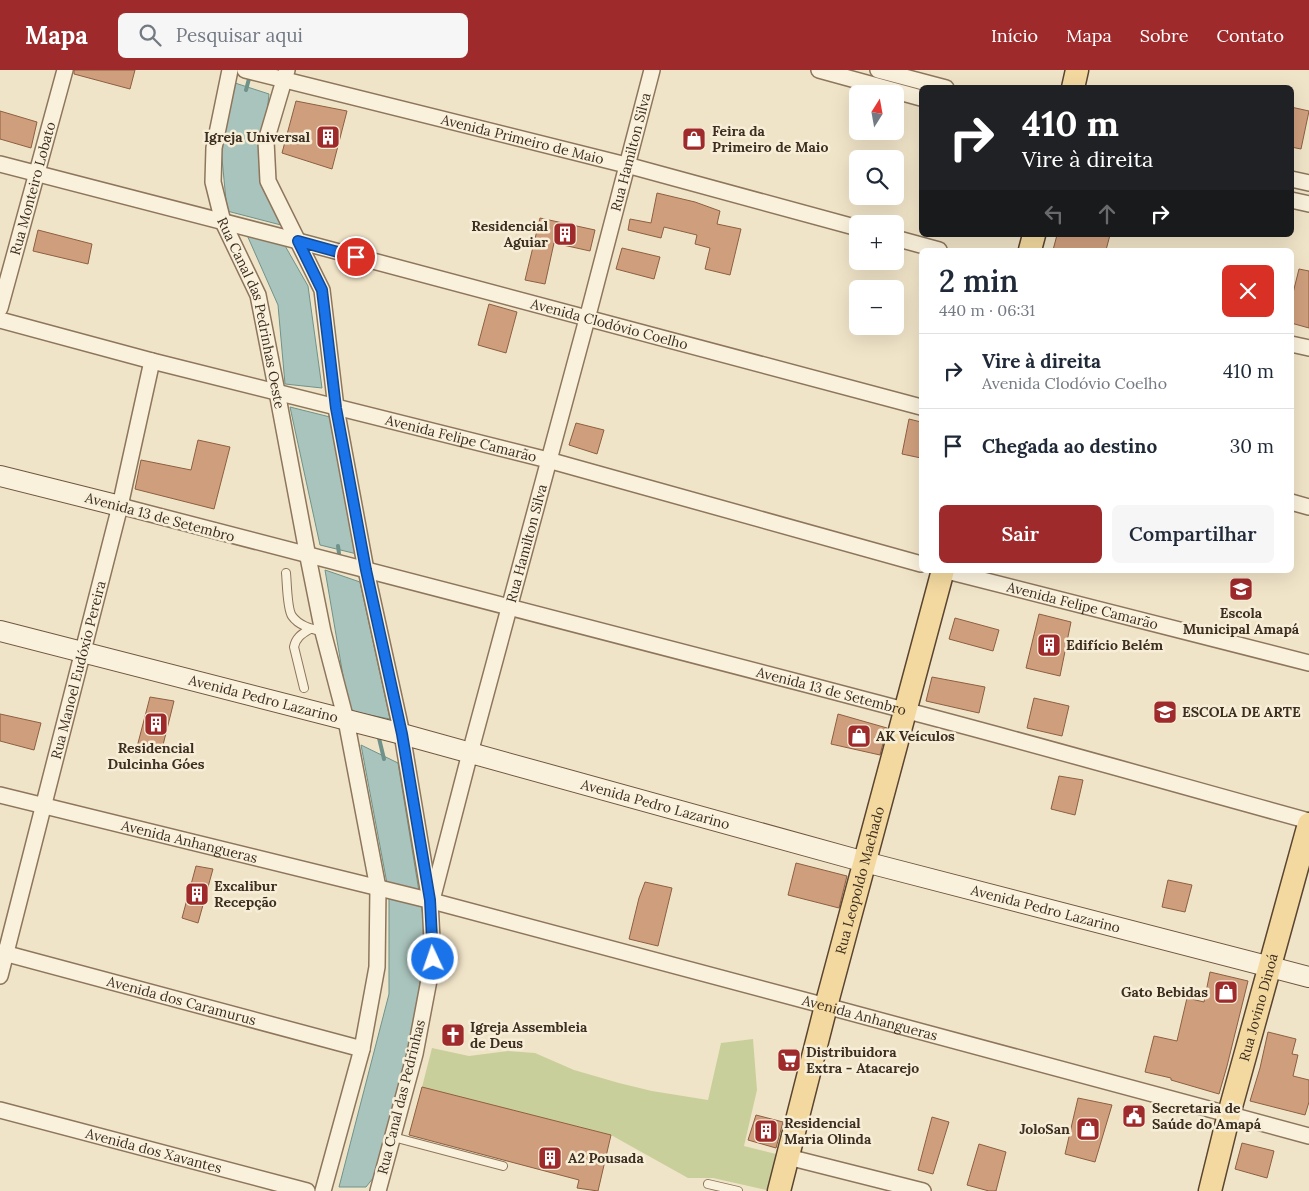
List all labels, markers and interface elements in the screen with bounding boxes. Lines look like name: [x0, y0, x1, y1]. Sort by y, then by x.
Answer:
search box: [118, 13, 468, 58]
text: Mapa: [25, 20, 88, 51]
icon: search: [136, 21, 164, 49]
text: Pesquisar aqui: [176, 23, 303, 47]
text: Início: [991, 24, 1038, 47]
text: Mapa: [1066, 24, 1112, 47]
text: Sobre: [1140, 24, 1189, 47]
text: Contato: [1217, 24, 1284, 47]
north arrow: [849, 85, 904, 140]
map controls: [849, 85, 904, 335]
street label: Rua Hamilton Silva: [607, 91, 655, 213]
text: 410 m: [1022, 101, 1119, 146]
icon: right: [939, 105, 1004, 170]
street label: Avenida Primeiro de Maio: [438, 110, 606, 168]
street label: Rua Monteiro Lobato: [6, 120, 59, 257]
place label: Feira da Primeiro de Maio: [712, 122, 828, 156]
building icon: Igreja Universal: [315, 124, 341, 150]
shop icon: Feira da Primeiro de Maio: [681, 126, 707, 152]
place label: Igreja Universal: [204, 128, 311, 146]
text: Vire à direita: [1022, 145, 1153, 173]
button: search: [849, 150, 904, 205]
icon: left: [1040, 200, 1068, 228]
icon: ahead: [1093, 200, 1121, 228]
icon: right: [1146, 200, 1174, 228]
street label: Rua Canal das Pedrinhas Oeste: [213, 214, 289, 411]
button: +: [849, 215, 904, 270]
place label: Residencial Aguiar: [471, 217, 549, 251]
building icon: Residencial Aguiar: [552, 221, 578, 247]
pin: [335, 236, 377, 278]
icon: arrive: [342, 243, 370, 271]
text: 2 min: [939, 262, 1018, 300]
button: close: [1222, 265, 1274, 317]
button: −: [849, 280, 904, 335]
street label: Avenida Clodóvio Coelho: [528, 294, 690, 354]
text: 440 m · 06:31: [939, 300, 1035, 320]
text: Vire à direita: [982, 349, 1101, 373]
icon: right: [939, 357, 967, 385]
text: 410 m: [1223, 359, 1274, 383]
text: Avenida Clodóvio Coelho: [982, 373, 1167, 393]
street label: Avenida Felipe Camarão: [382, 410, 539, 466]
icon: arrive: [939, 432, 967, 460]
text: Chegada ao destino: [982, 434, 1157, 458]
text: 30 m: [1230, 434, 1274, 458]
street label: Rua Hamilton Silva: [502, 482, 551, 605]
street label: Avenida 13 de Setembro: [82, 488, 237, 546]
button: Sair: [939, 505, 1102, 563]
button: Compartilhar: [1112, 505, 1274, 563]
school or university icon: Escola Municipal Amapá: [1228, 576, 1254, 602]
street label: Avenida Felipe Camarão: [1004, 577, 1160, 633]
street label: Rua Manoel Eudóxio Pereira: [47, 579, 110, 761]
place label: Escola Municipal Amapá: [1183, 604, 1300, 638]
building icon: Edifício Belém: [1036, 632, 1062, 658]
place label: Edifício Belém: [1066, 636, 1163, 654]
street label: Avenida 13 de Setembro: [753, 662, 908, 719]
street label: Avenida Pedro Lazarino: [186, 670, 340, 726]
school or university icon: ESCOLA DE ARTE: [1152, 699, 1178, 725]
place label: ESCOLA DE ARTE: [1182, 703, 1301, 721]
building icon: Residencial Dulcinha Góes: [143, 711, 169, 737]
shop icon: AK Veículos: [846, 723, 872, 749]
place label: AK Veículos: [876, 727, 955, 745]
place label: Residencial Dulcinha Góes: [108, 739, 205, 773]
street label: Avenida Pedro Lazarino: [578, 775, 732, 833]
street label: Rua Leopoldo Machado: [831, 804, 888, 956]
street label: Avenida Anhangueras: [118, 816, 259, 867]
place label: Excalibur Recepção: [214, 877, 277, 911]
building icon: Excalibur Recepção: [184, 881, 210, 907]
street label: Avenida Pedro Lazarino: [968, 881, 1122, 937]
position arrow: [406, 932, 458, 984]
street label: Rua Jovino Dinoá: [1235, 951, 1282, 1063]
street label: Avenida dos Caramurus: [104, 972, 258, 1029]
shop icon: Gato Bebidas: [1213, 979, 1239, 1005]
place label: Gato Bebidas: [1121, 983, 1208, 1001]
street label: Avenida Anhangueras: [799, 991, 940, 1045]
street label: Rua Canal das Pedrinhas: [373, 1018, 429, 1176]
place label: Igreja Assembleia de Deus: [470, 1018, 588, 1052]
church icon: Igreja Assembleia de Deus: [440, 1022, 466, 1048]
place label: Distribuidora Extra - Atacarejo: [806, 1043, 919, 1077]
supermarket icon: Distribuidora Extra - Atacarejo: [776, 1047, 802, 1073]
place label: Secretaria de Saúde do Amapá: [1152, 1099, 1262, 1133]
public building icon: Secretaria de Saúde do Amapá: [1121, 1103, 1147, 1129]
place label: Residencial Maria Olinda: [784, 1114, 872, 1148]
shop icon: JoloSan: [1075, 1116, 1101, 1142]
building icon: Residencial Maria Olinda: [753, 1118, 779, 1144]
place label: JoloSan: [1019, 1120, 1070, 1138]
street label: Avenida dos Xavantes: [83, 1124, 224, 1177]
building icon: A2 Pousada: [537, 1145, 563, 1171]
place label: A2 Pousada: [568, 1149, 644, 1167]

